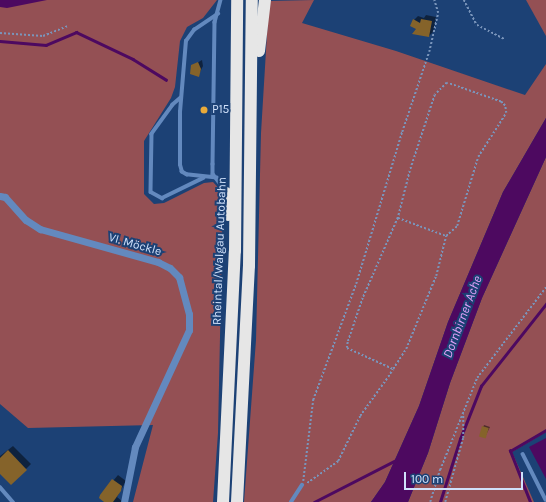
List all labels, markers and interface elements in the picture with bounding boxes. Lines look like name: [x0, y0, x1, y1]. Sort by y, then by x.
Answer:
place label: P15: [212, 103, 229, 117]
marker: P15: [199, 105, 209, 115]
street label: Rheintal/Walgau Autobahn: [210, 177, 230, 325]
street label: VI. Möckle: [107, 231, 163, 259]
water label: Dornbirner Ache: [440, 274, 486, 360]
scale bar: [406, 464, 525, 490]
text: 100 m: [411, 472, 443, 486]

